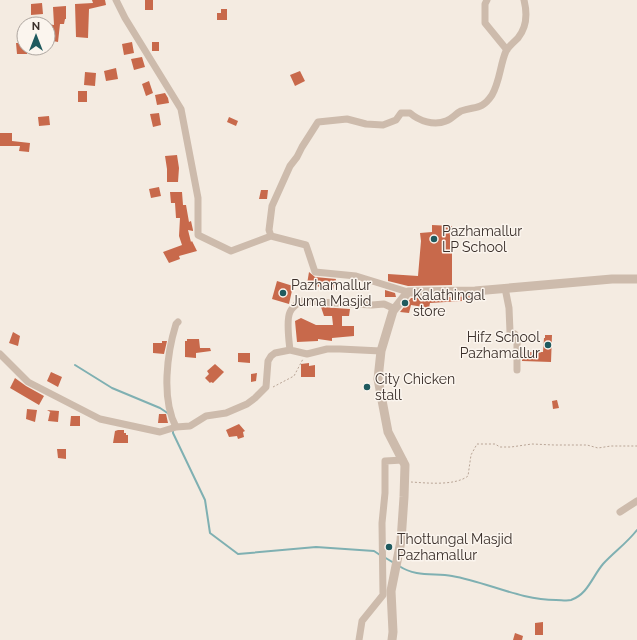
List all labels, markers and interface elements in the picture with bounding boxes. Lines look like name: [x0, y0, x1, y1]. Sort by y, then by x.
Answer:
north arrow: [16, 16, 56, 56]
text: N: [32, 20, 40, 33]
place label: Pazhamallur LP School: [442, 223, 522, 255]
marker: Pazhamallur LP School: [429, 234, 439, 244]
place label: Pazhamallur Juma Masjid: [291, 277, 372, 309]
place label: Kalathingal store: [413, 287, 485, 319]
marker: Pazhamallur Juma Masjid: [278, 288, 288, 298]
marker: Kalathingal store: [400, 298, 410, 308]
place label: Hifz School Pazhamallur: [460, 329, 540, 361]
marker: Hifz School Pazhamallur: [543, 340, 553, 350]
place label: City Chicken stall: [375, 371, 455, 403]
marker: City Chicken stall: [362, 382, 372, 392]
place label: Thottungal Masjid Pazhamallur: [397, 531, 513, 563]
marker: Thottungal Masjid Pazhamallur: [384, 542, 394, 552]

